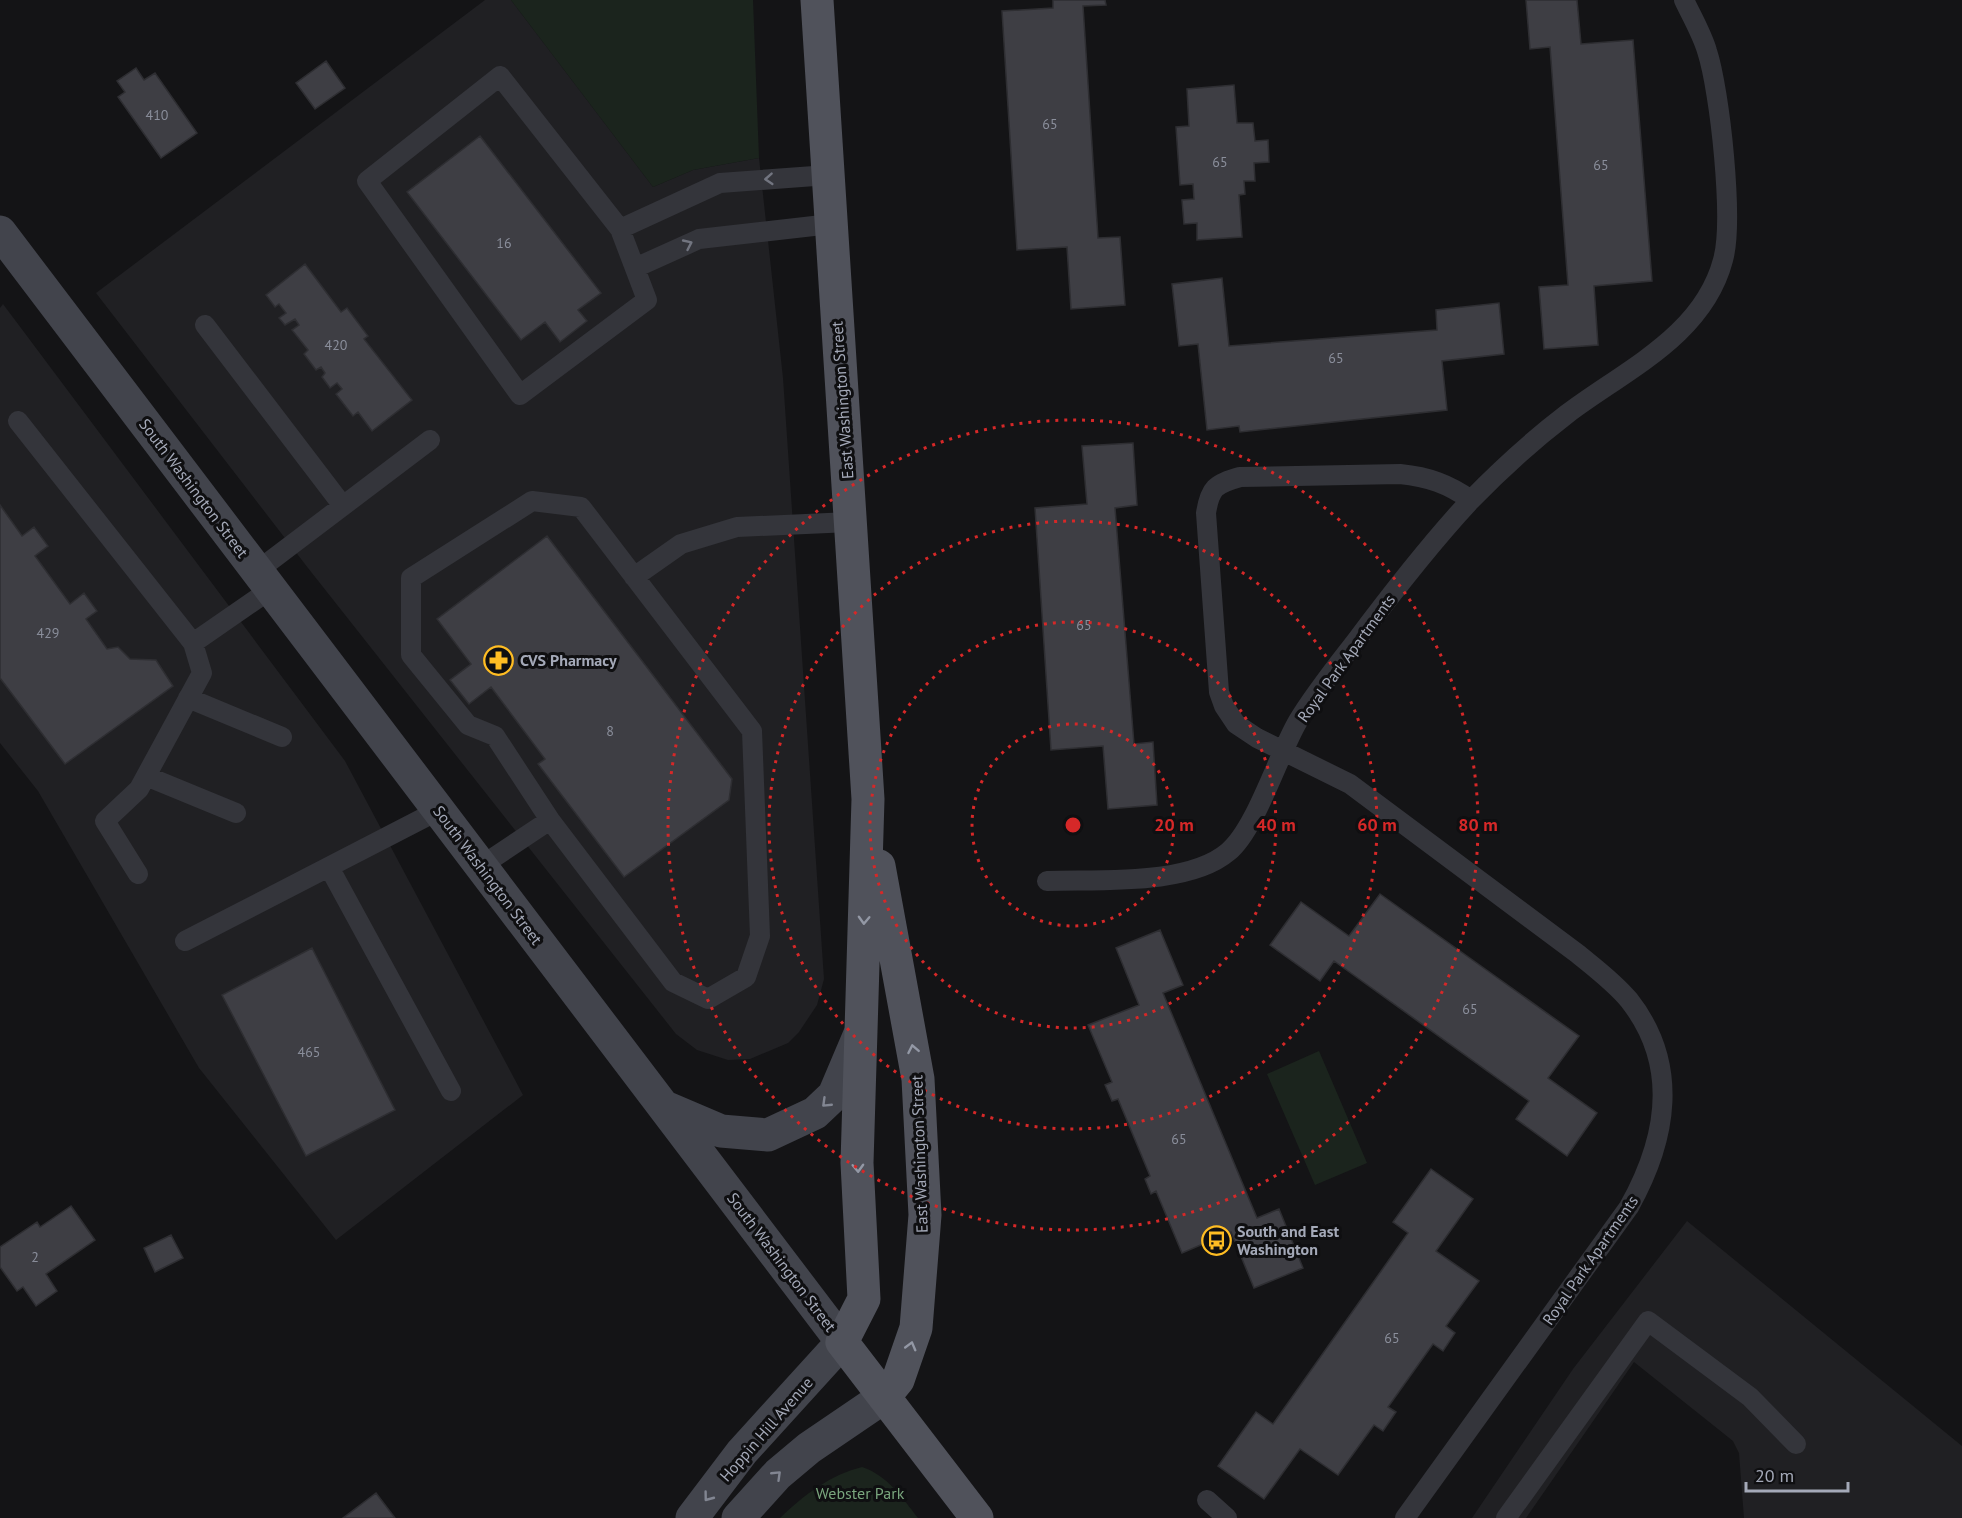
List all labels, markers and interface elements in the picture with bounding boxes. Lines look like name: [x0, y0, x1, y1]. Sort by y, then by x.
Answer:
house number: 410: [146, 106, 169, 124]
house number: 65: [1042, 115, 1058, 133]
house number: 65: [1212, 153, 1228, 171]
house number: 65: [1593, 156, 1609, 174]
one-way arrow: [765, 173, 774, 186]
house number: 16: [496, 234, 512, 252]
one-way arrow: [681, 239, 692, 251]
street label: East Washington Street: [826, 320, 857, 480]
house number: 420: [325, 336, 348, 354]
house number: 65: [1328, 349, 1344, 367]
street label: South Washington Street: [135, 414, 253, 562]
street label: Royal Park Apartments: [1293, 590, 1399, 726]
house number: 65: [1076, 616, 1092, 634]
house number: 429: [37, 624, 59, 642]
pharmacy icon: CVS Pharmacy: [483, 644, 515, 676]
place label: CVS Pharmacy: [520, 650, 617, 670]
house number: 8: [606, 722, 614, 740]
street label: South Washington Street: [429, 801, 547, 949]
text: 20 m: [1154, 813, 1194, 836]
text: 40 m: [1256, 813, 1296, 836]
text: 60 m: [1357, 813, 1397, 836]
text: 80 m: [1458, 813, 1498, 836]
centre of rings: [1063, 815, 1083, 835]
one-way arrow: [858, 916, 870, 925]
house number: 65: [1462, 1000, 1478, 1018]
house number: 465: [298, 1043, 320, 1061]
one-way arrow: [907, 1044, 920, 1054]
street label: East Washington Street: [906, 1074, 932, 1233]
one-way arrow: [823, 1095, 834, 1106]
house number: 65: [1171, 1130, 1187, 1148]
one-way arrow: [851, 1164, 864, 1173]
street label: South Washington Street: [723, 1188, 841, 1336]
street label: Royal Park Apartments: [1538, 1191, 1642, 1329]
place label: South and East Washington: [1237, 1221, 1339, 1259]
bus stop icon: South and East Washington: [1200, 1224, 1232, 1256]
house number: 2: [31, 1248, 39, 1266]
house number: 65: [1384, 1329, 1400, 1347]
one-way arrow: [904, 1341, 916, 1351]
street label: Hoppin Hill Avenue: [715, 1373, 817, 1485]
scale bar: [1746, 1455, 1848, 1493]
text: 20 m: [1755, 1464, 1794, 1487]
one-way arrow: [770, 1472, 781, 1483]
park label: Webster Park: [816, 1483, 905, 1503]
one-way arrow: [704, 1490, 715, 1501]

